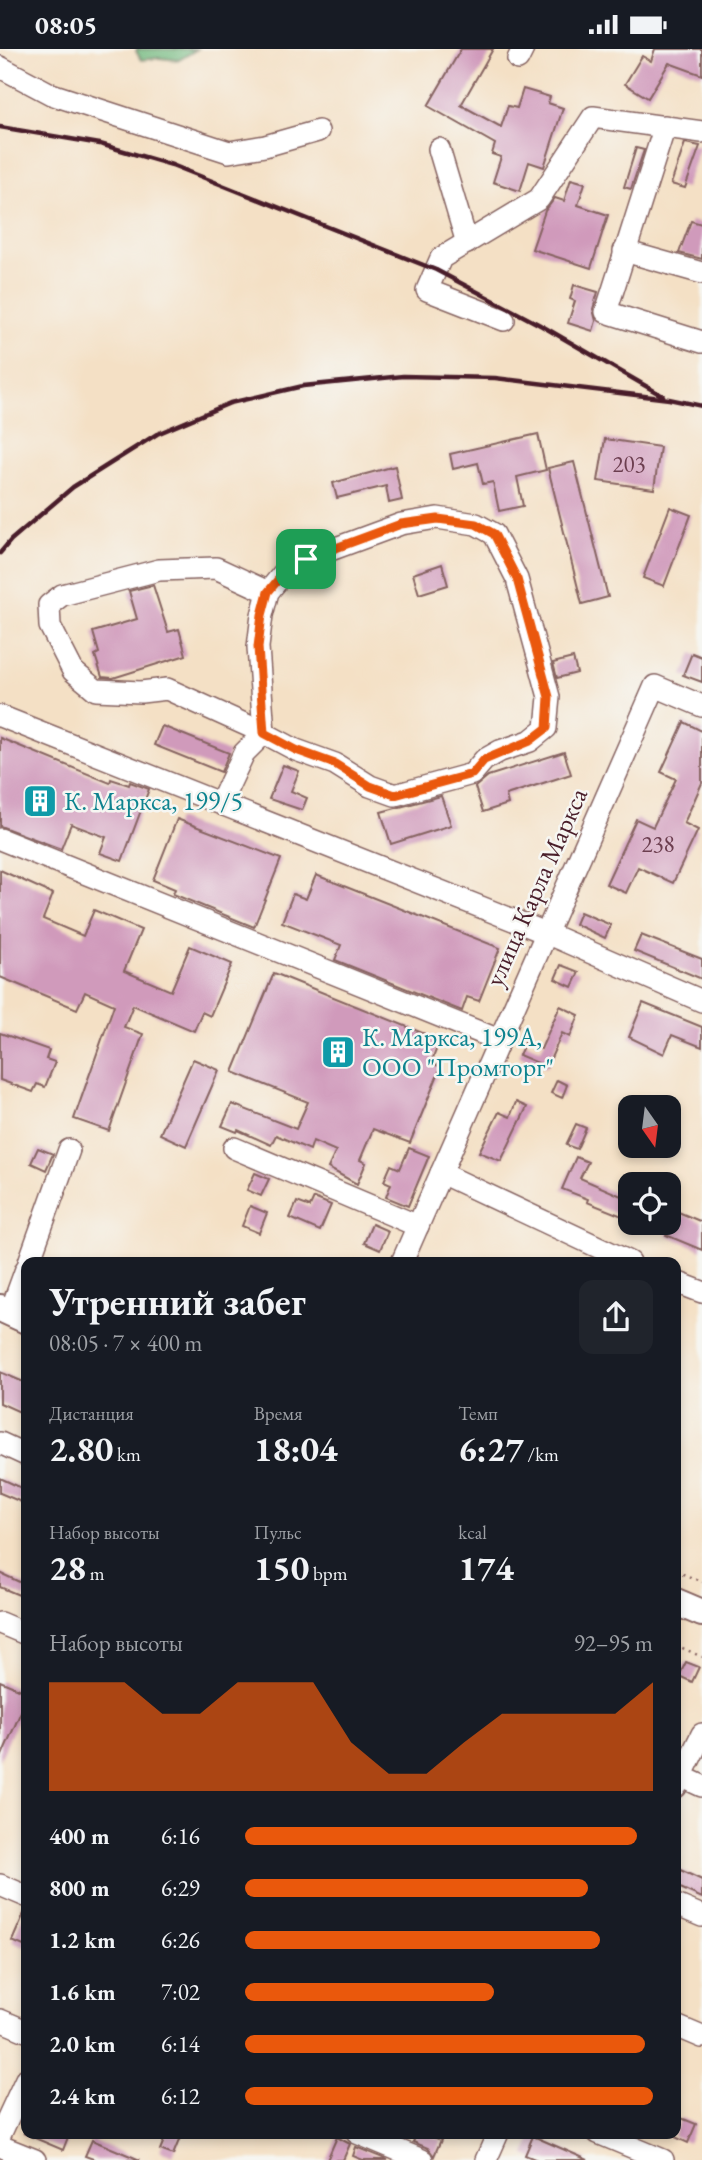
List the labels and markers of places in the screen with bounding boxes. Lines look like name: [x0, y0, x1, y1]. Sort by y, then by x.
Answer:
pin: [276, 529, 336, 589]
building icon: К. Маркса, 199/5: [21, 782, 59, 820]
place label: К. Маркса, 199/5: [64, 784, 243, 818]
place label: К. Маркса, 199А, ООО "Промторг": [362, 1020, 554, 1084]
building icon: К. Маркса, 199А, ООО "Промторг": [319, 1033, 357, 1071]

